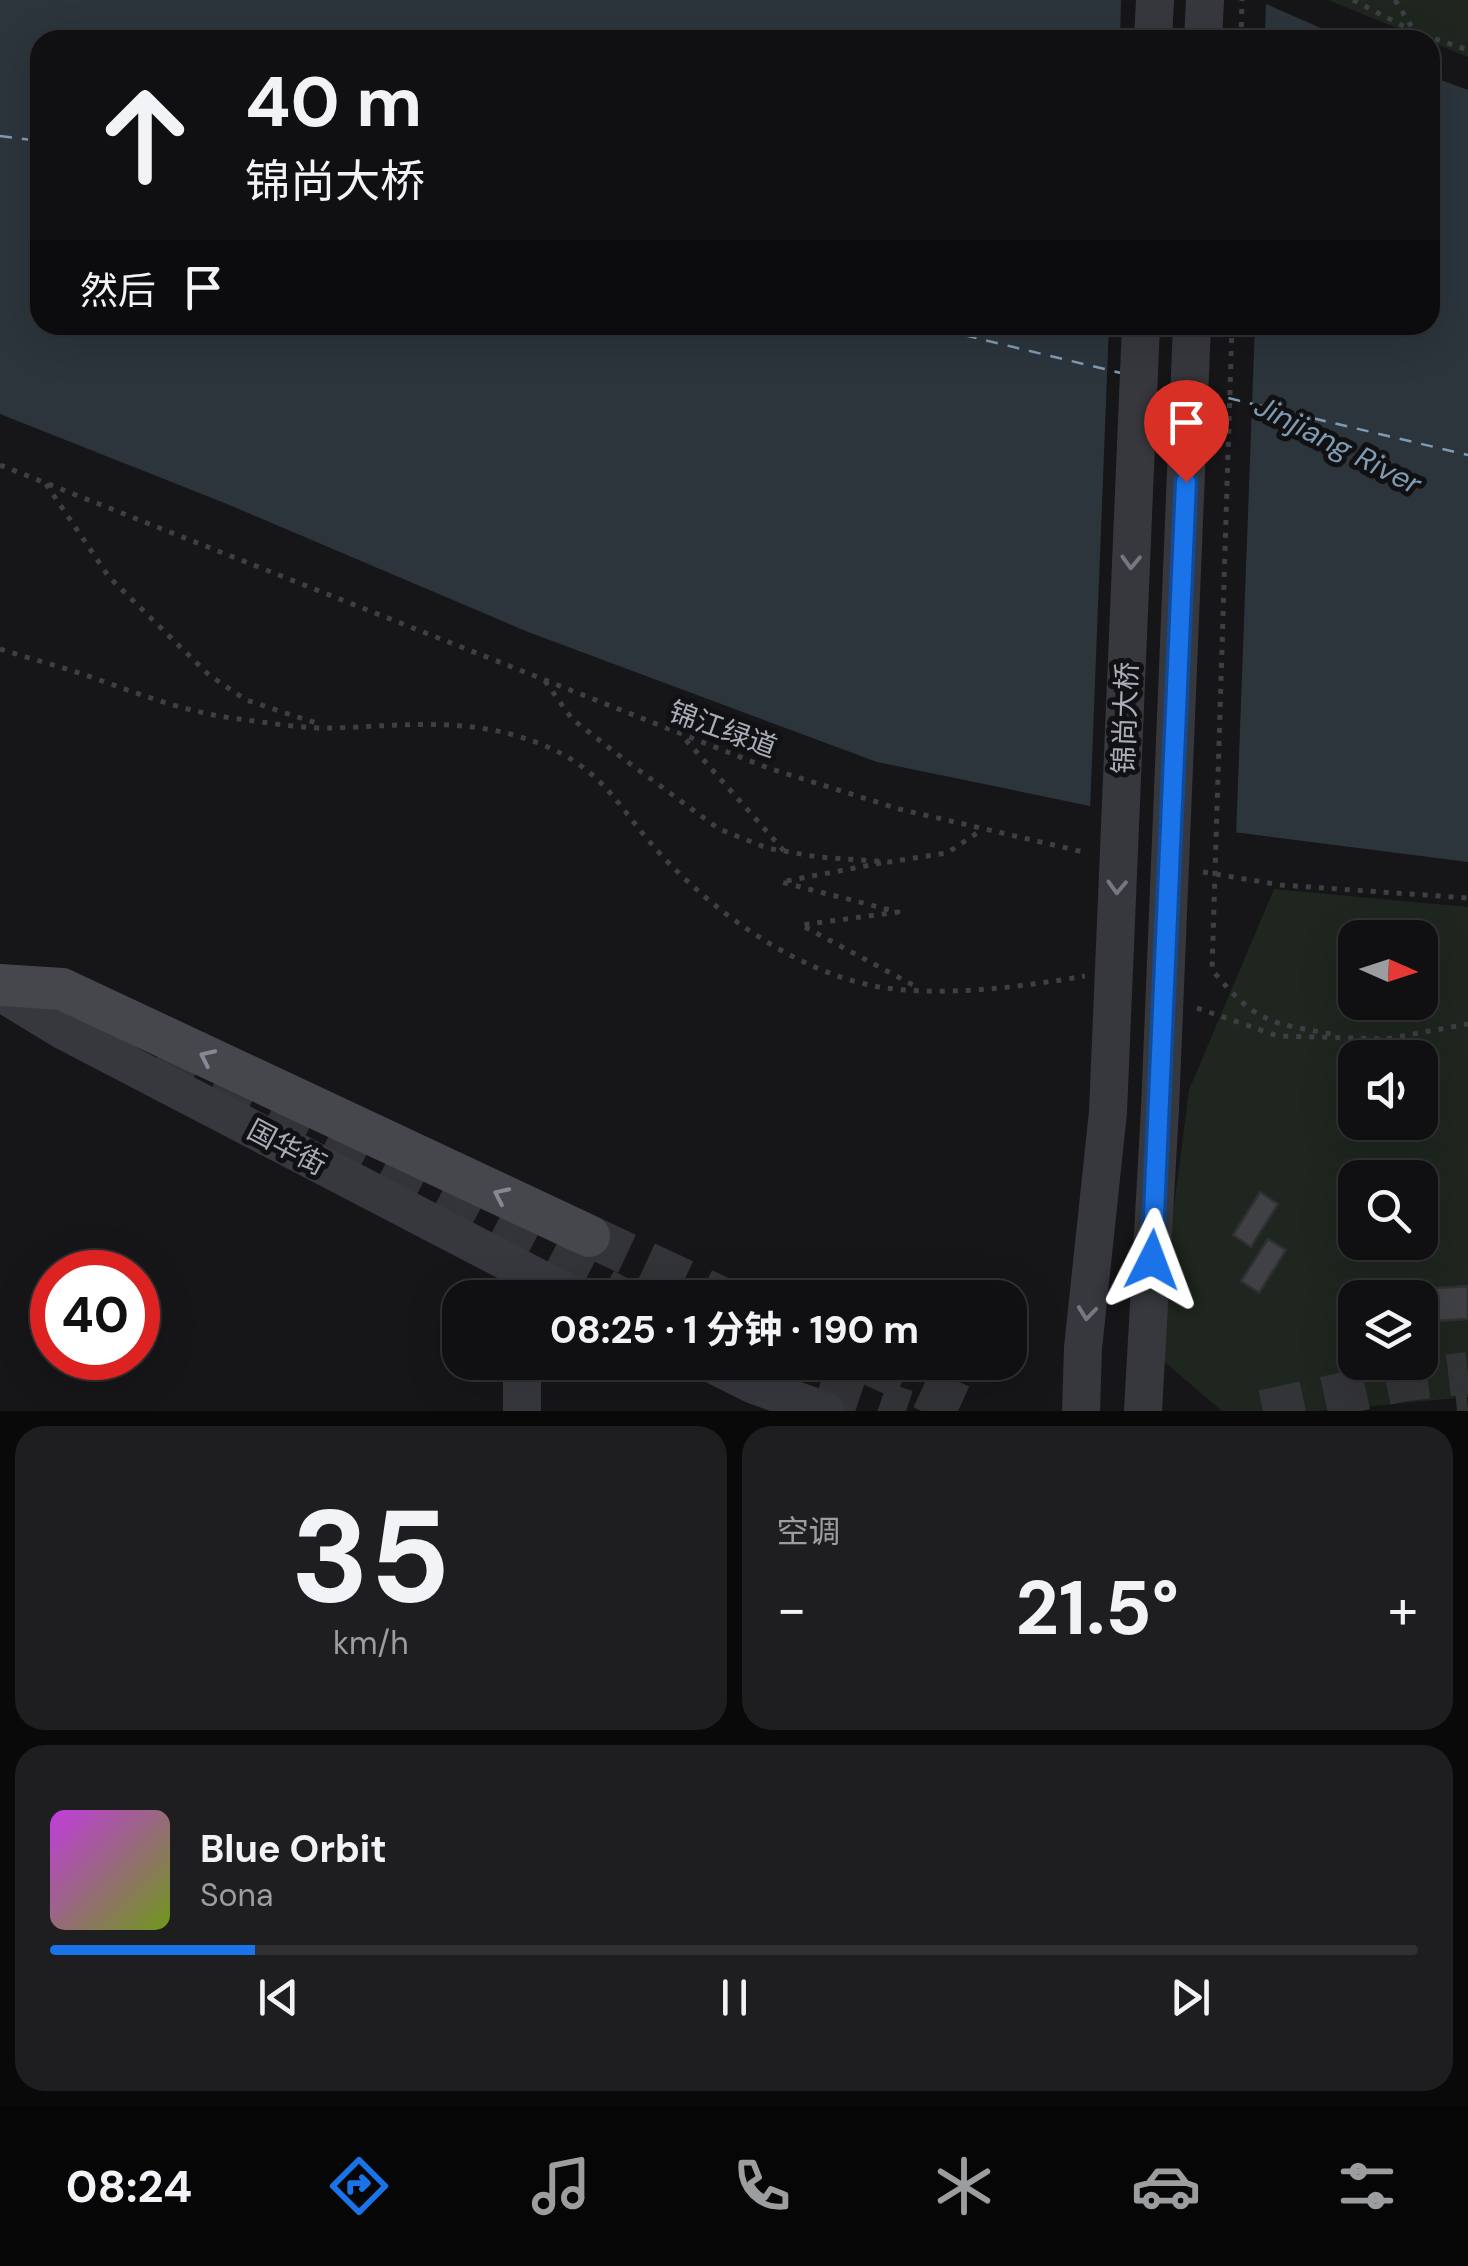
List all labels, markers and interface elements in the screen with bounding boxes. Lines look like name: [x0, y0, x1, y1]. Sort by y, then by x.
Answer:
text: 40 m: [245, 57, 422, 148]
icon: ahead: [80, 70, 210, 200]
text: 锦尚大桥: [245, 152, 425, 211]
icon: arrive: [176, 260, 231, 315]
text: 然后: [80, 266, 156, 316]
pin: [1144, 380, 1229, 483]
water label: Jinjiang River: [1248, 386, 1429, 504]
icon: arrive: [1159, 395, 1214, 450]
one-way arrow: [1121, 555, 1142, 571]
street label: 锦尚大桥: [1105, 661, 1146, 775]
street label: 锦江绿道: [664, 693, 782, 766]
one-way arrow: [1107, 880, 1128, 895]
north arrow: [1338, 920, 1438, 1020]
map controls: [1338, 920, 1438, 1380]
button: sound: [1338, 1040, 1438, 1140]
one-way arrow: [199, 1049, 217, 1069]
street label: 国华街: [241, 1111, 333, 1183]
button: search: [1338, 1160, 1438, 1260]
one-way arrow: [493, 1187, 511, 1207]
position arrow: [1100, 1208, 1204, 1312]
speed limit sign: 40: [30, 1250, 160, 1380]
button: layers: [1338, 1280, 1438, 1380]
text: 08:25 · 1 分钟 · 190 m: [550, 1305, 919, 1355]
one-way arrow: [1077, 1306, 1098, 1322]
text: 35: [291, 1472, 450, 1641]
text: 空调: [777, 1511, 841, 1553]
text: 21.5°: [1016, 1560, 1179, 1657]
text: −: [777, 1573, 807, 1645]
text: +: [1388, 1573, 1418, 1645]
text: km/h: [333, 1622, 409, 1664]
text: Blue Orbit: [200, 1824, 387, 1874]
text: Sona: [200, 1874, 273, 1916]
icon: previous: [251, 1970, 306, 2025]
icon: pause: [707, 1970, 762, 2025]
icon: next: [1163, 1970, 1218, 2025]
icon: directions: [324, 2151, 394, 2221]
icon: music: [526, 2151, 596, 2221]
icon: phone: [727, 2151, 797, 2221]
icon: climate: [929, 2151, 999, 2221]
icon: car: [1131, 2151, 1201, 2221]
icon: filters: [1332, 2151, 1402, 2221]
text: 08:24: [66, 2157, 192, 2216]

